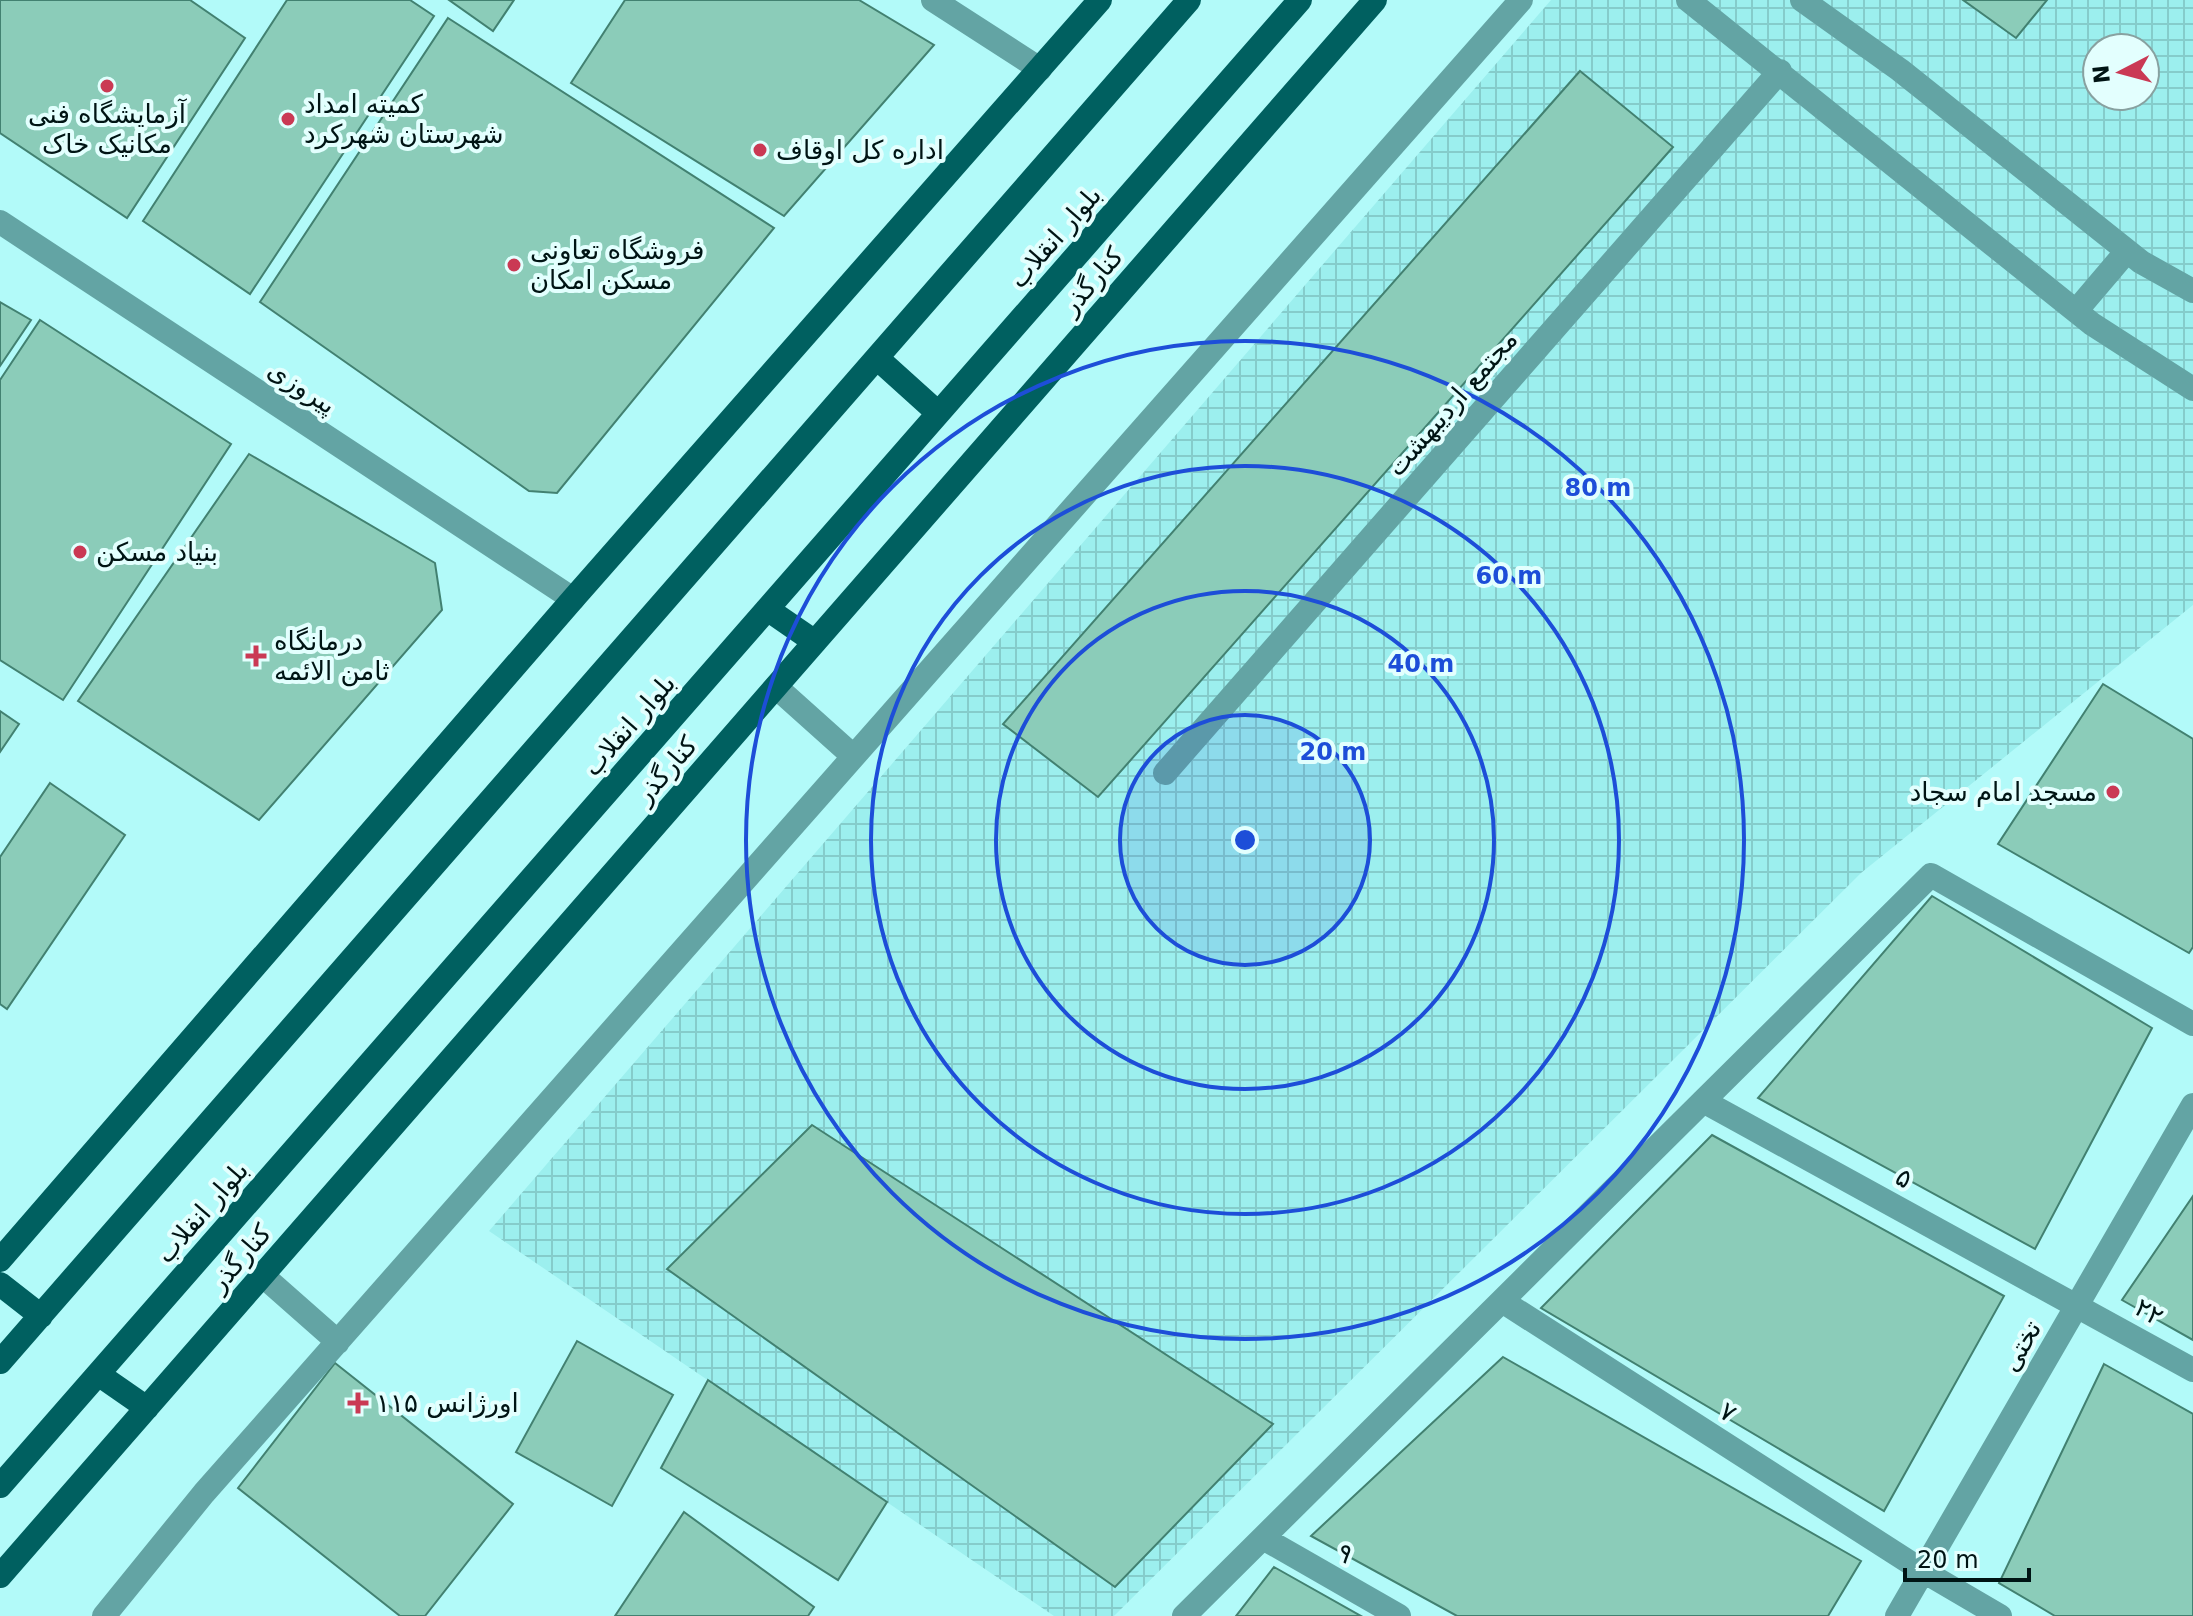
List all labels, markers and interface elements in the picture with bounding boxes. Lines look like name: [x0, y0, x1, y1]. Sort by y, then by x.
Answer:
north arrow: [2081, 32, 2161, 112]
text: N: [2088, 64, 2115, 85]
marker: آزمایشگاه فنی مکانیک خاک: [98, 77, 116, 95]
place label: کمیته امداد شهرستان شهرکرد: [304, 89, 503, 150]
place label: آزمایشگاه فنی مکانیک خاک: [28, 98, 188, 159]
marker: کمیته امداد شهرستان شهرکرد: [279, 110, 297, 128]
place label: اداره کل اوقاف: [776, 135, 944, 166]
marker: اداره کل اوقاف: [751, 141, 769, 159]
street label: بلوار انقلاب: [1003, 180, 1108, 295]
place label: فروشگاه تعاونی مسکن امکان: [530, 235, 704, 296]
street label: کنارگذر: [1053, 241, 1130, 322]
marker: فروشگاه تعاونی مسکن امکان: [505, 256, 523, 274]
street label: مجتمع اردیبهشت: [1381, 324, 1524, 482]
street label: پیروزی: [262, 354, 342, 421]
text: 80 m: [1565, 474, 1631, 502]
place label: بنیاد مسکن: [96, 537, 218, 568]
marker: بنیاد مسکن: [71, 543, 89, 561]
text: 60 m: [1476, 562, 1542, 590]
place label: درمانگاه ثامن الائمه: [274, 626, 389, 687]
marker: درمانگاه ثامن الائمه: [245, 645, 267, 667]
text: 40 m: [1388, 650, 1454, 678]
street label: بلوار انقلاب: [577, 668, 682, 783]
street label: کنارگذر: [627, 730, 704, 811]
text: 20 m: [1300, 738, 1366, 766]
place label: مسجد امام سجاد: [1910, 777, 2097, 807]
marker: مسجد امام سجاد: [2104, 783, 2122, 801]
centre of rings: [1231, 826, 1259, 854]
street label: بلوار انقلاب: [150, 1155, 255, 1270]
street label: ۵: [1891, 1161, 1917, 1195]
street label: کنارگذر: [201, 1218, 278, 1299]
street label: ۲۲: [2129, 1292, 2169, 1332]
street label: تختی: [1995, 1315, 2047, 1377]
place label: اورژانس ۱۱۵: [376, 1388, 519, 1419]
marker: اورژانس ۱۱۵: [347, 1392, 369, 1414]
street label: ۷: [1714, 1396, 1742, 1428]
scale bar: [1905, 1532, 2029, 1582]
street label: ۹: [1331, 1537, 1359, 1569]
text: 20 m: [1917, 1546, 1979, 1574]

